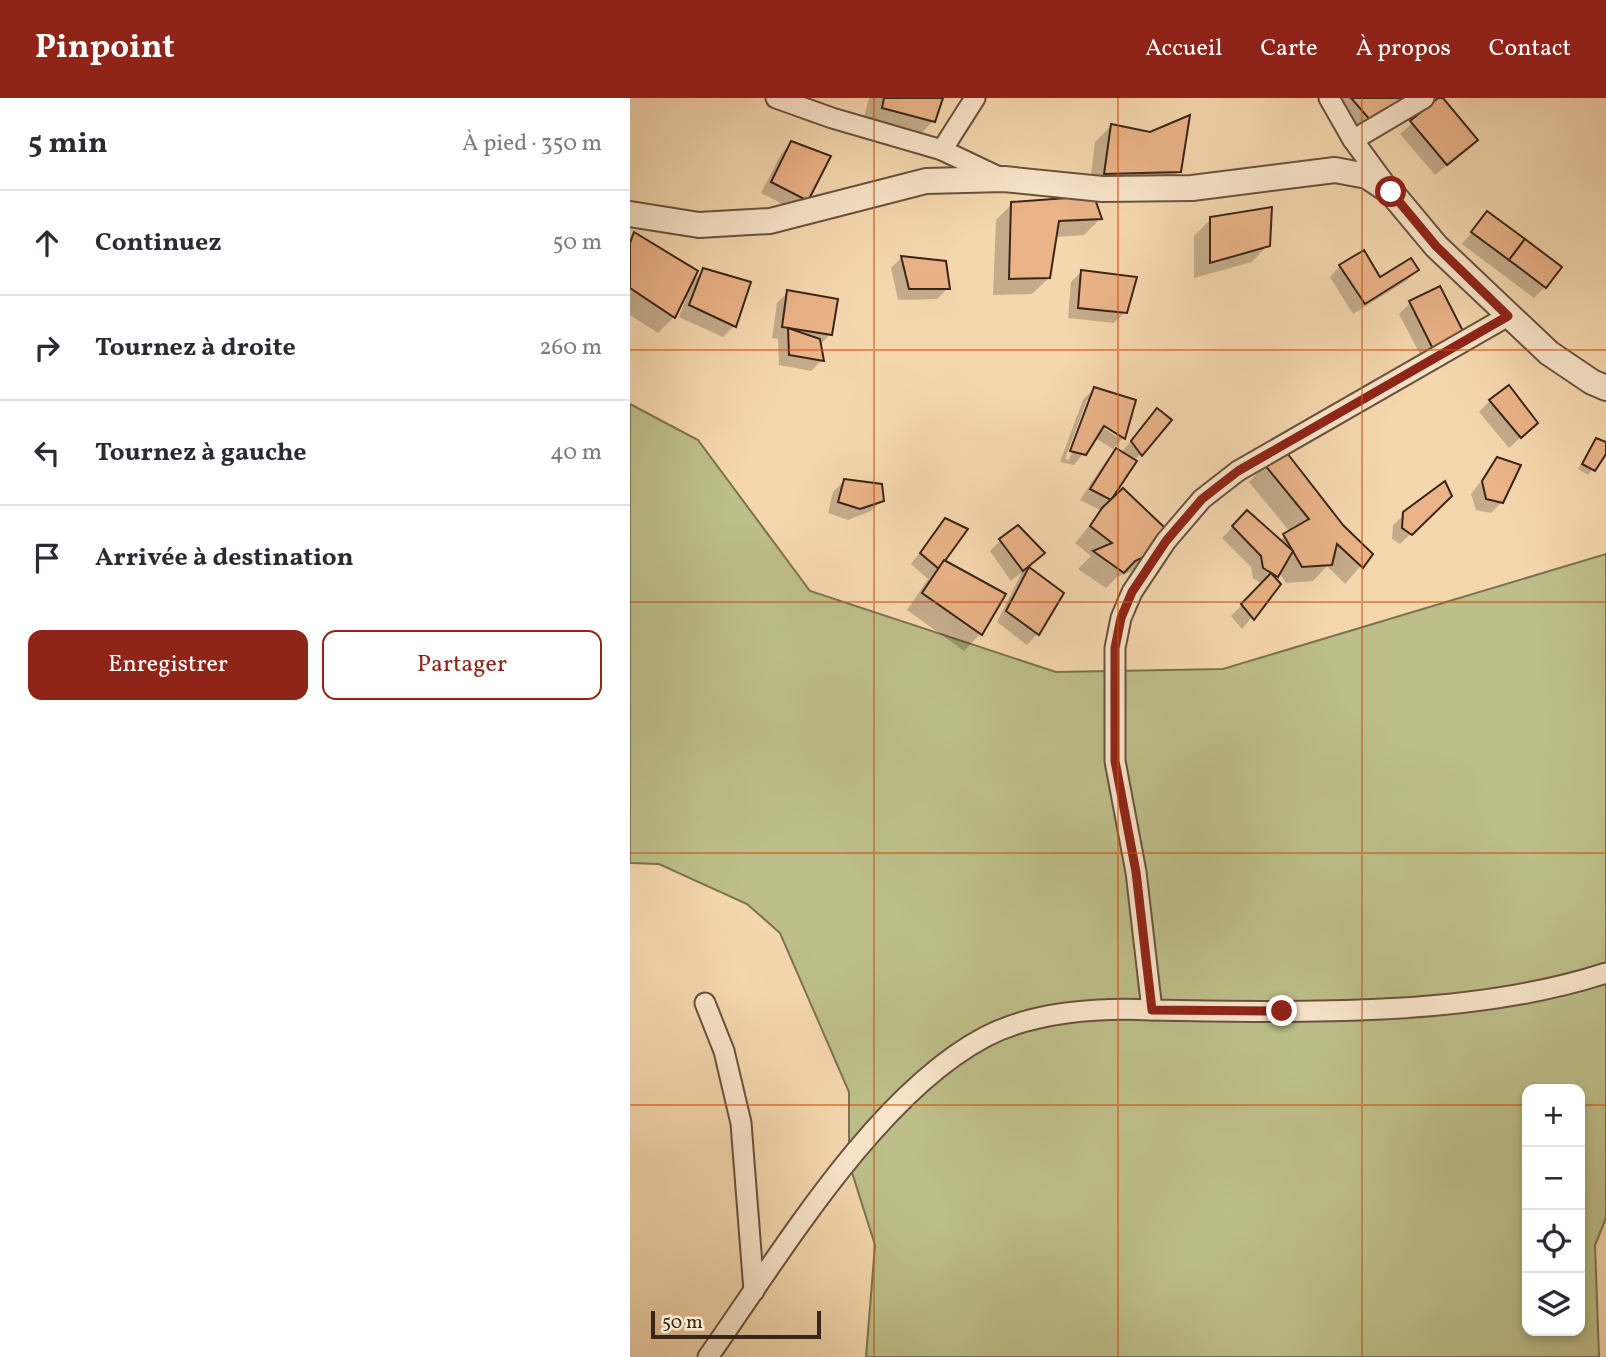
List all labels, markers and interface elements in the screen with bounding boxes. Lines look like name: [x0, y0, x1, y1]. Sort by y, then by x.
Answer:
text: Pinpoint: [35, 26, 175, 72]
text: Accueil: [1145, 32, 1222, 66]
text: Carte: [1260, 32, 1318, 66]
text: À propos: [1356, 32, 1451, 66]
text: Contact: [1489, 32, 1571, 66]
text: 5 min: [28, 123, 108, 165]
text: À pied · 350 m: [462, 128, 602, 160]
route start: [1375, 176, 1406, 207]
icon: ahead: [28, 224, 66, 262]
text: Continuez: [95, 225, 221, 261]
text: 50 m: [553, 227, 602, 259]
icon: right: [28, 329, 66, 367]
text: Tournez à droite: [95, 330, 296, 366]
text: 260 m: [539, 332, 602, 364]
icon: left: [28, 434, 66, 472]
text: Tournez à gauche: [95, 435, 307, 471]
text: 40 m: [550, 437, 602, 469]
icon: arrive: [28, 539, 66, 577]
text: Arrivée à destination: [95, 540, 354, 576]
button: Enregistrer: [28, 630, 308, 700]
button: Partager: [322, 630, 602, 700]
route end: [1266, 995, 1297, 1026]
map controls: [1522, 1084, 1585, 1336]
button: +: [1522, 1084, 1585, 1147]
button: −: [1522, 1147, 1585, 1210]
button: locate: [1522, 1210, 1585, 1273]
button: layers: [1522, 1273, 1585, 1336]
scale bar: [651, 1308, 821, 1340]
text: 50 m: [662, 1310, 703, 1336]

